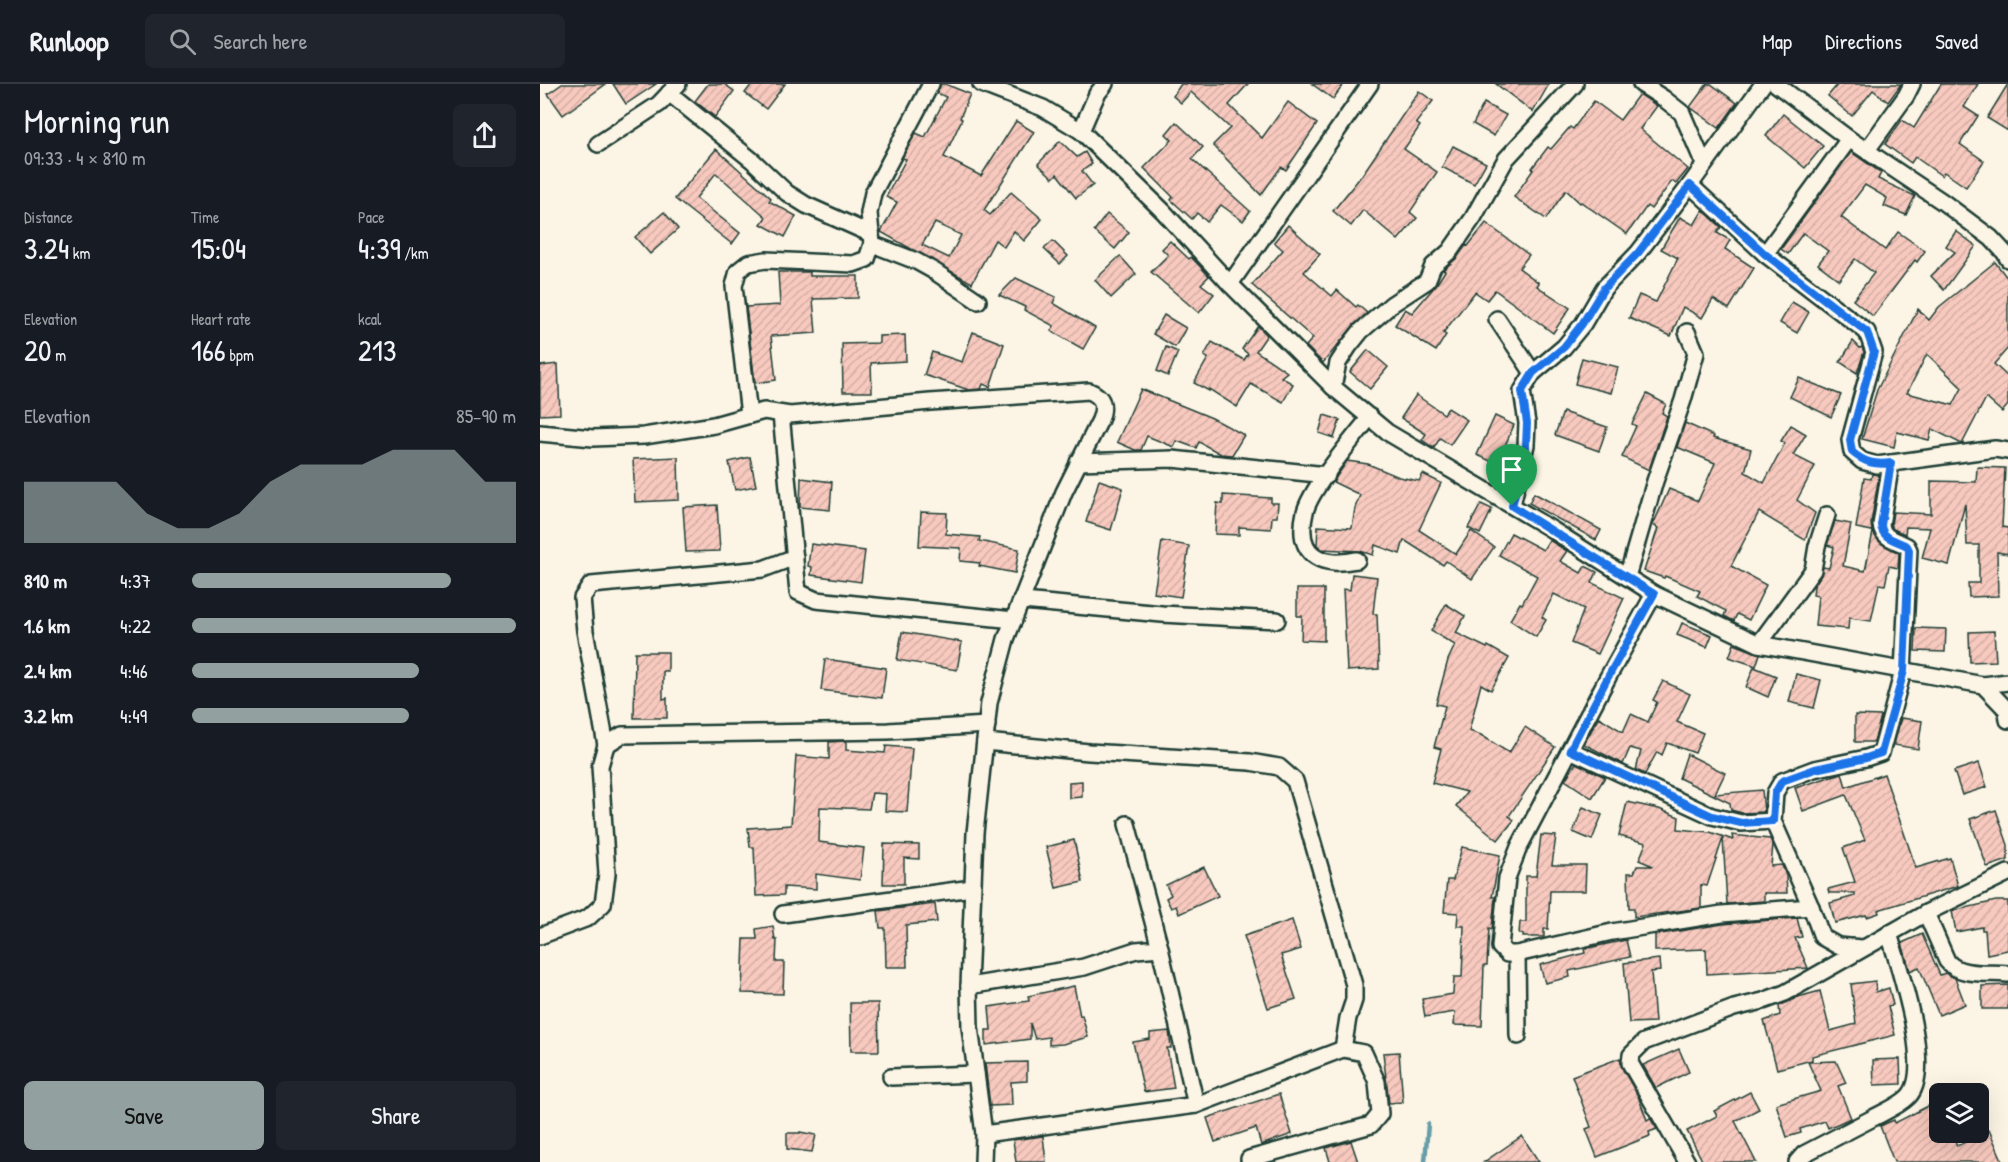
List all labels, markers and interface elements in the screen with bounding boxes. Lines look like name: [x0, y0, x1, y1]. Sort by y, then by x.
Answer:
search box: [145, 14, 565, 68]
text: Runloop: [30, 22, 109, 60]
icon: search: [166, 25, 199, 58]
text: Search here: [214, 26, 308, 56]
text: Map: [1762, 27, 1792, 56]
text: Directions: [1825, 27, 1902, 56]
text: Saved: [1935, 27, 1978, 56]
text: Morning run: [24, 99, 170, 143]
button: share: [453, 104, 516, 167]
text: 09:33 · 4 × 810 m: [24, 144, 146, 171]
text: Distance: [24, 206, 73, 228]
text: Time: [191, 206, 219, 228]
text: Pace: [358, 206, 385, 228]
text: 3.24: [24, 228, 69, 268]
text: 15:04: [191, 228, 246, 268]
text: 4:39: [358, 228, 401, 268]
text: km: [69, 242, 90, 264]
text: /km: [401, 242, 429, 264]
text: Elevation: [24, 308, 77, 330]
text: Heart rate: [191, 308, 251, 330]
text: kcal: [358, 308, 381, 330]
text: 20: [24, 330, 51, 370]
text: 166: [191, 330, 226, 370]
text: 213: [358, 330, 396, 370]
text: m: [51, 344, 66, 366]
text: bpm: [226, 344, 254, 366]
text: Elevation: [24, 402, 90, 429]
text: 85–90 m: [456, 402, 516, 429]
pin: [1486, 444, 1537, 506]
icon: arrive: [1495, 453, 1528, 486]
text: 810 m: [24, 567, 67, 594]
text: 4:37: [120, 567, 151, 594]
text: 1.6 km: [24, 612, 70, 639]
text: 4:22: [120, 612, 151, 639]
text: 2.4 km: [24, 657, 72, 684]
text: 4:46: [120, 657, 148, 684]
text: 3.2 km: [24, 702, 73, 729]
text: 4:49: [120, 702, 147, 729]
button: Save: [24, 1081, 264, 1150]
button: Share: [276, 1081, 516, 1150]
map controls: [1929, 1083, 1989, 1143]
button: layers: [1929, 1083, 1989, 1143]

